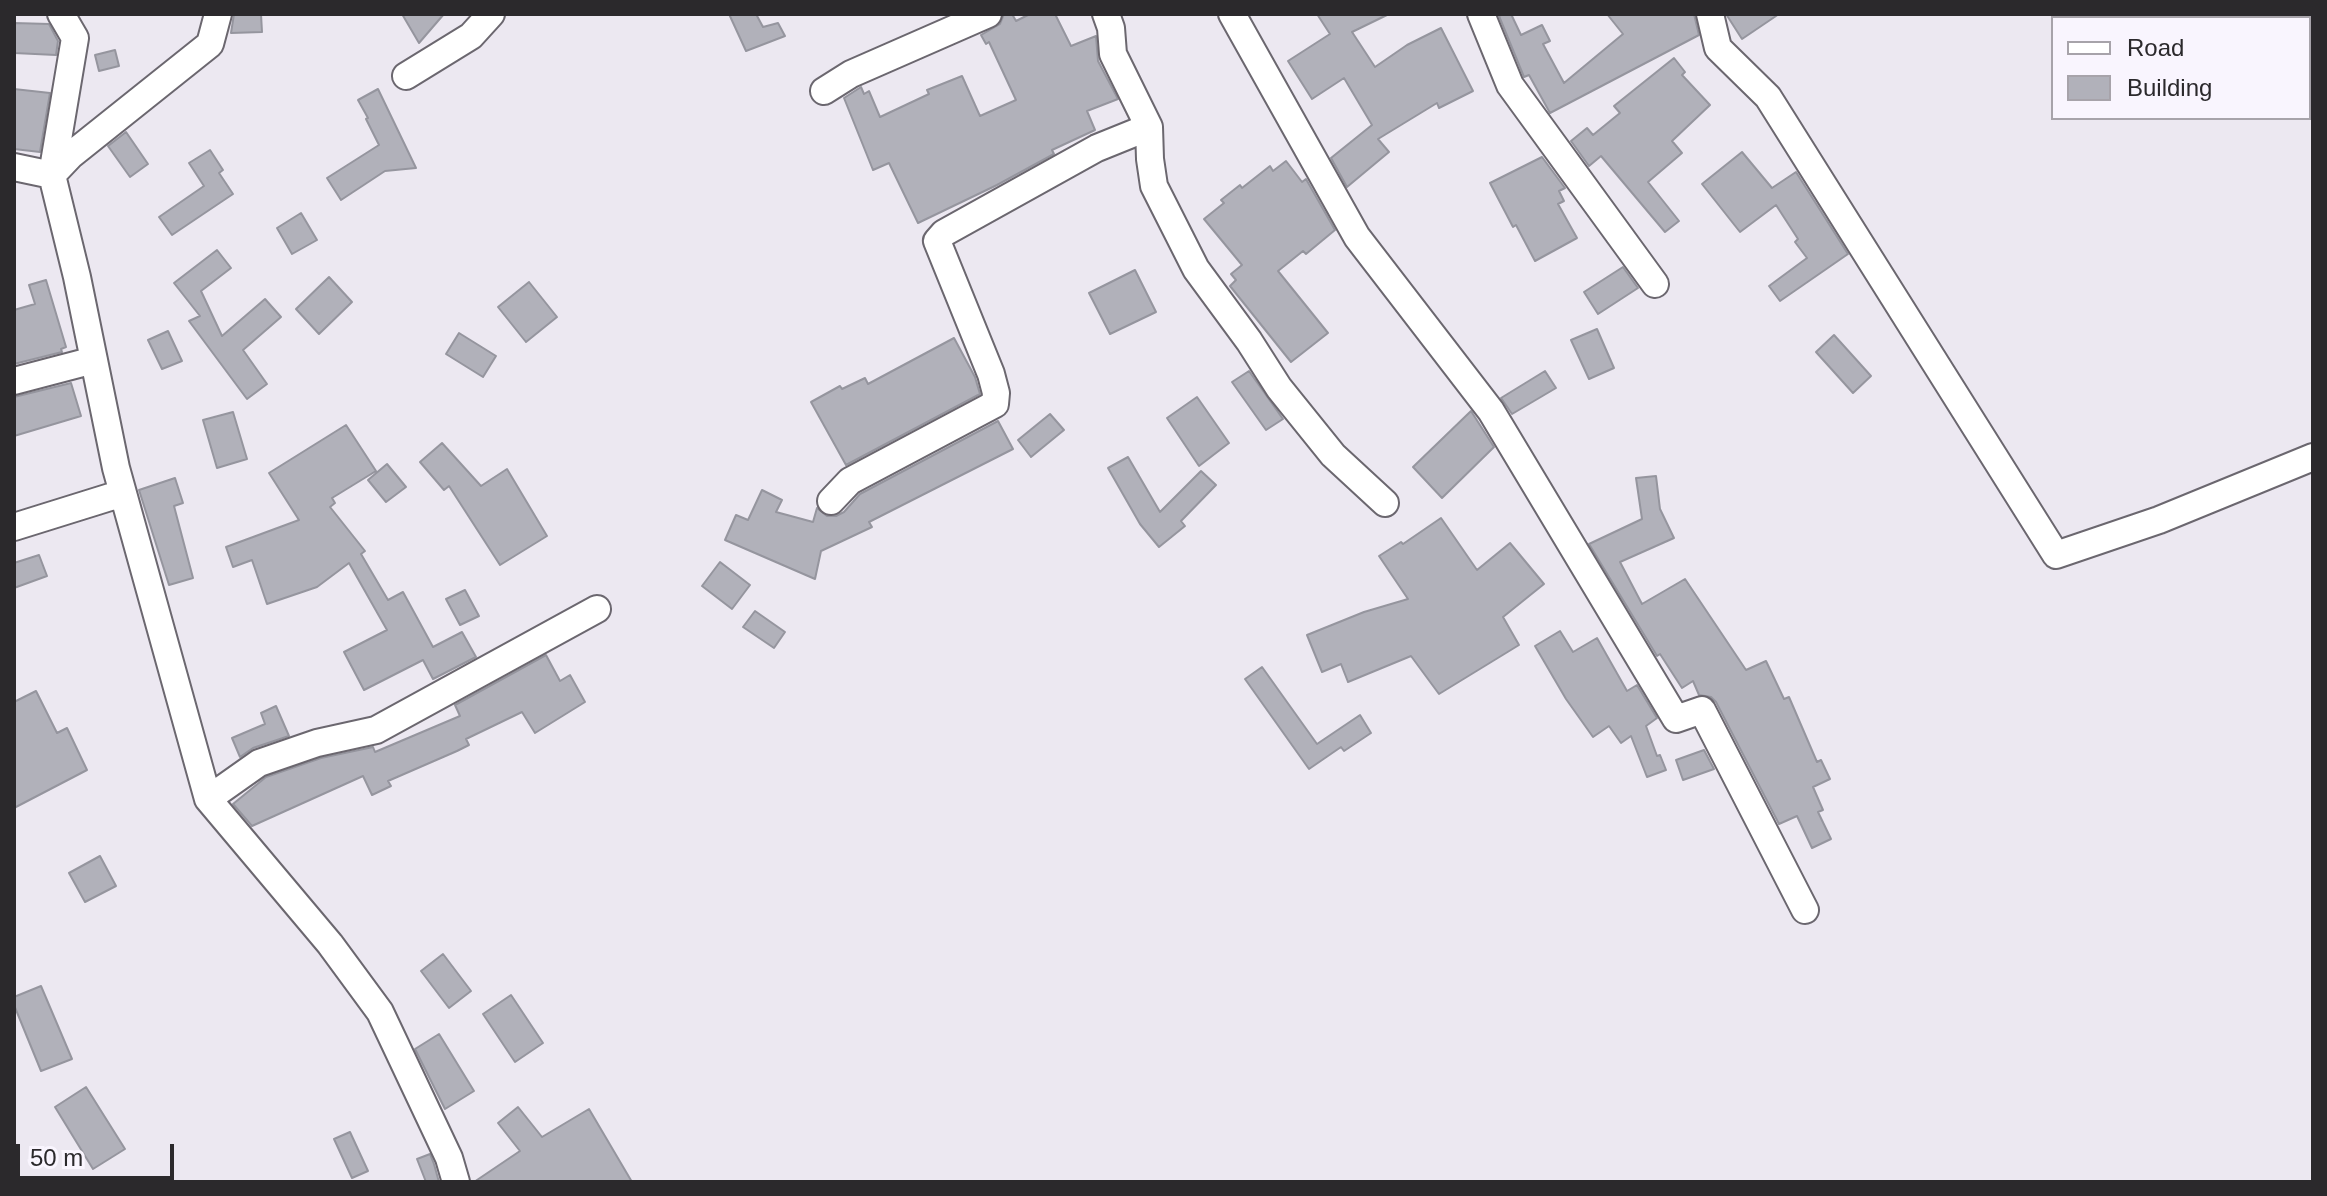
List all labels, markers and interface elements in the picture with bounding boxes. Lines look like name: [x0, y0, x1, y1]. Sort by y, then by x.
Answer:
legend: [2051, 16, 2311, 120]
text: Road: [2127, 34, 2184, 61]
text: Building: [2127, 74, 2212, 101]
scale bar: [20, 1128, 178, 1178]
text: 50 m: [30, 1144, 83, 1171]

